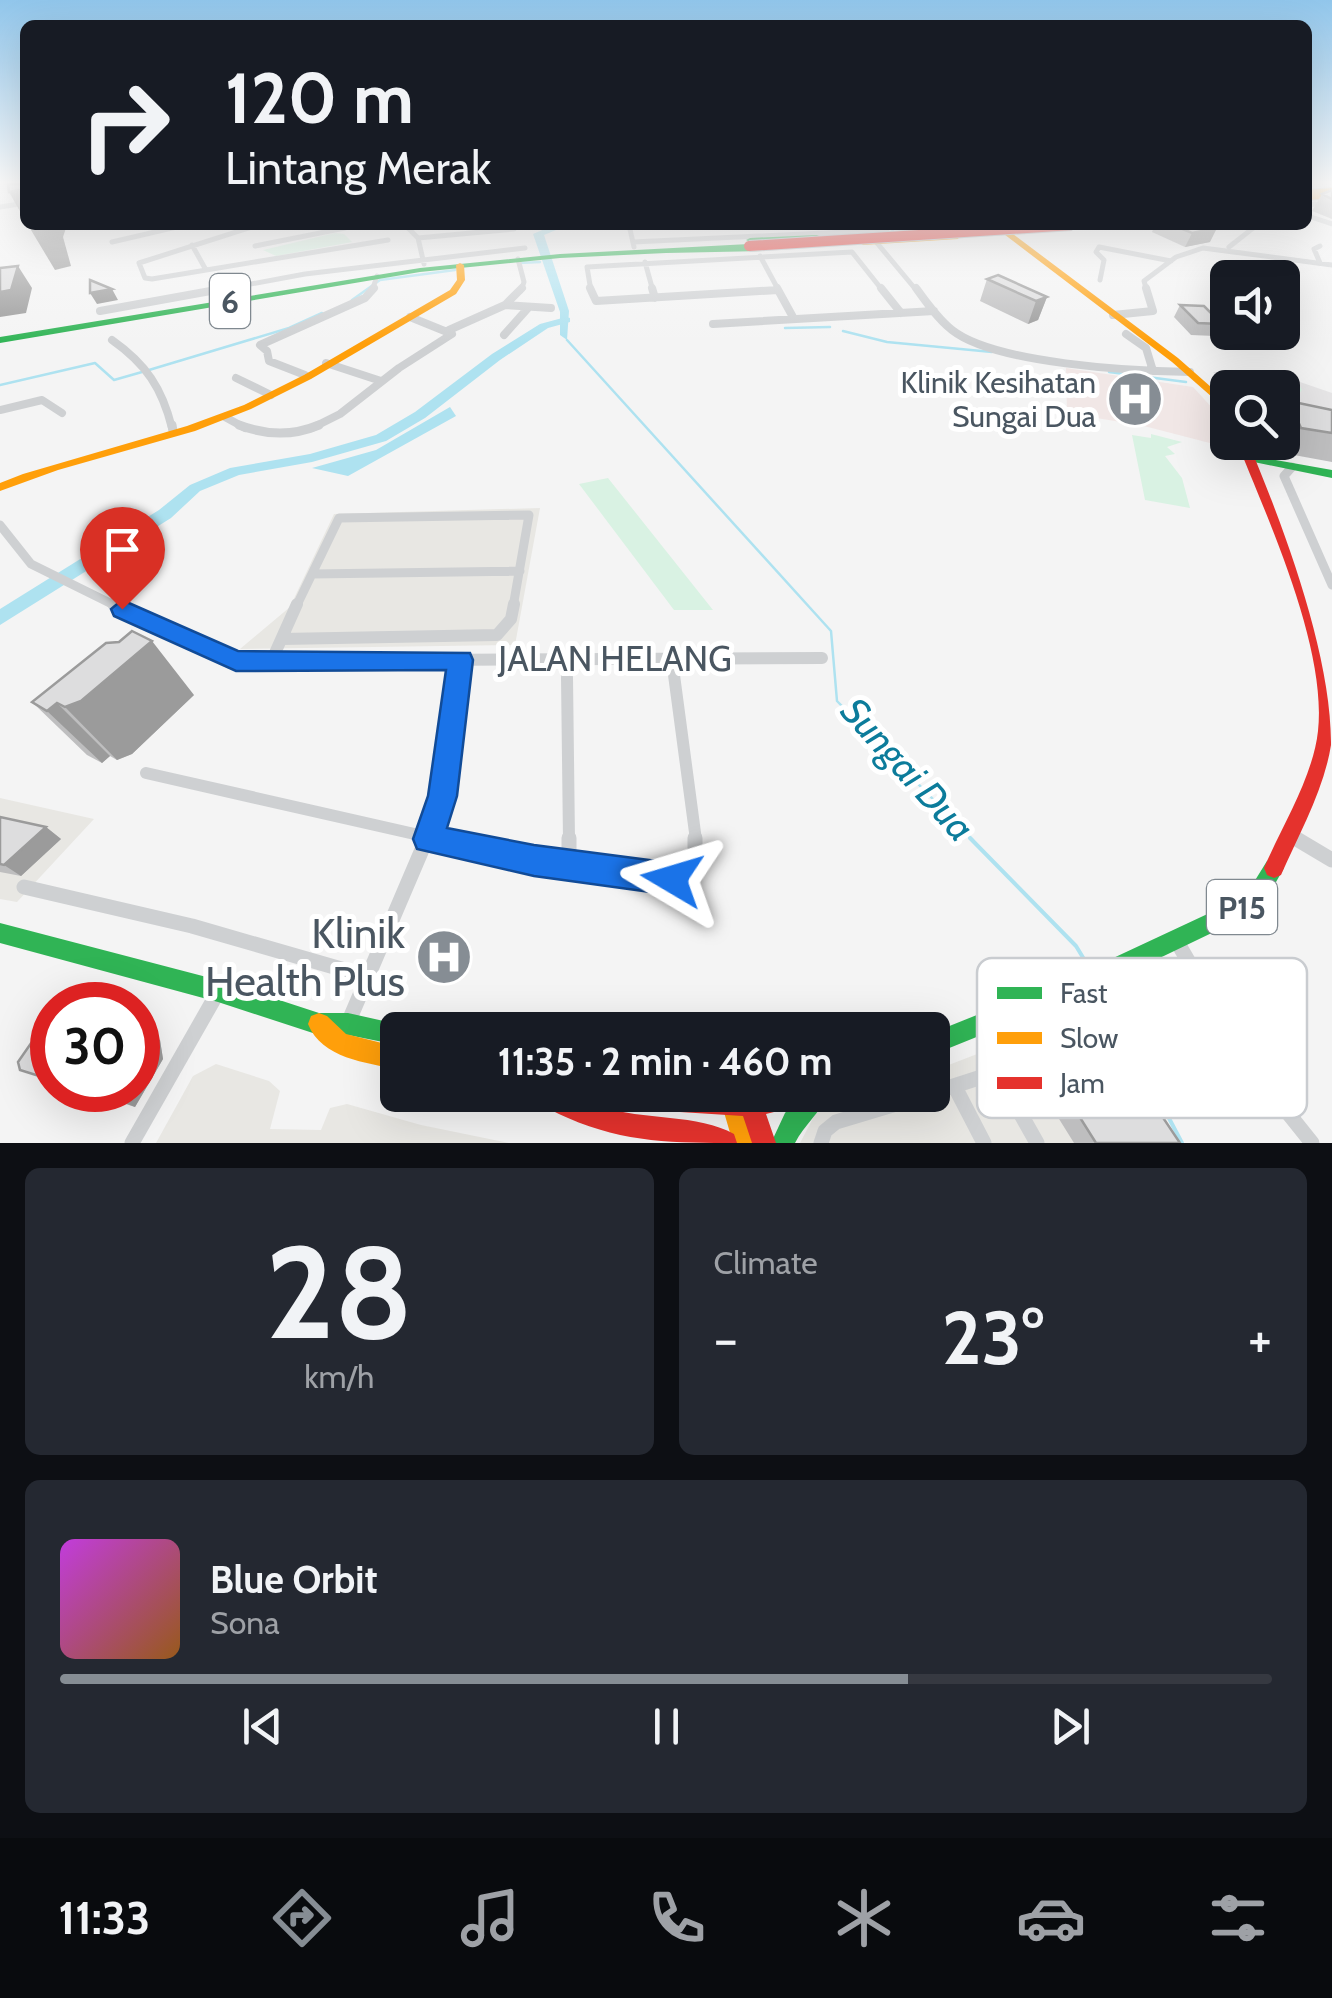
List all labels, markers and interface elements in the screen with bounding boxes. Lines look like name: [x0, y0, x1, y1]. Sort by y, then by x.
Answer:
text: 120 m: [225, 55, 414, 141]
icon: right: [60, 60, 190, 190]
text: Lintang Merak: [225, 141, 491, 195]
map controls: [1210, 260, 1300, 460]
button: sound: [1210, 260, 1300, 350]
road number: 6: [210, 274, 250, 328]
place label: Klinik Kesihatan Sungai Dua: [901, 364, 1097, 435]
hospital icon: Klinik Kesihatan Sungai Dua: [1105, 369, 1165, 429]
button: search: [1210, 370, 1300, 460]
pin: [80, 507, 165, 610]
icon: arrive: [95, 522, 150, 577]
street label: JALAN HELANG: [497, 637, 732, 680]
water label: Sungai Dua: [831, 687, 985, 851]
position arrow: [620, 827, 724, 931]
road number: P15: [1207, 880, 1277, 934]
place label: Klinik Health Plus: [205, 907, 405, 1007]
hospital icon: Klinik Health Plus: [414, 927, 474, 987]
legend: [977, 958, 1307, 1118]
text: Fast: [1060, 976, 1108, 1010]
speed limit sign: 30: [30, 982, 160, 1112]
text: Slow: [1060, 1021, 1118, 1055]
text: 11:35 · 2 min · 460 m: [498, 1038, 832, 1085]
text: Jam: [1059, 1066, 1105, 1100]
text: 28: [266, 1213, 413, 1371]
text: Climate: [714, 1243, 818, 1282]
text: 23°: [942, 1292, 1044, 1383]
text: −: [714, 1305, 738, 1372]
text: +: [1248, 1305, 1272, 1372]
text: km/h: [304, 1357, 374, 1396]
text: Blue Orbit: [210, 1556, 378, 1603]
text: Sona: [210, 1603, 280, 1642]
icon: previous: [235, 1699, 290, 1754]
icon: pause: [639, 1699, 694, 1754]
icon: next: [1043, 1699, 1098, 1754]
icon: directions: [267, 1883, 337, 1953]
icon: music: [455, 1883, 525, 1953]
icon: phone: [642, 1883, 712, 1953]
icon: climate: [829, 1883, 899, 1953]
icon: car: [1016, 1883, 1086, 1953]
icon: filters: [1203, 1883, 1273, 1953]
text: 11:33: [59, 1891, 150, 1945]

